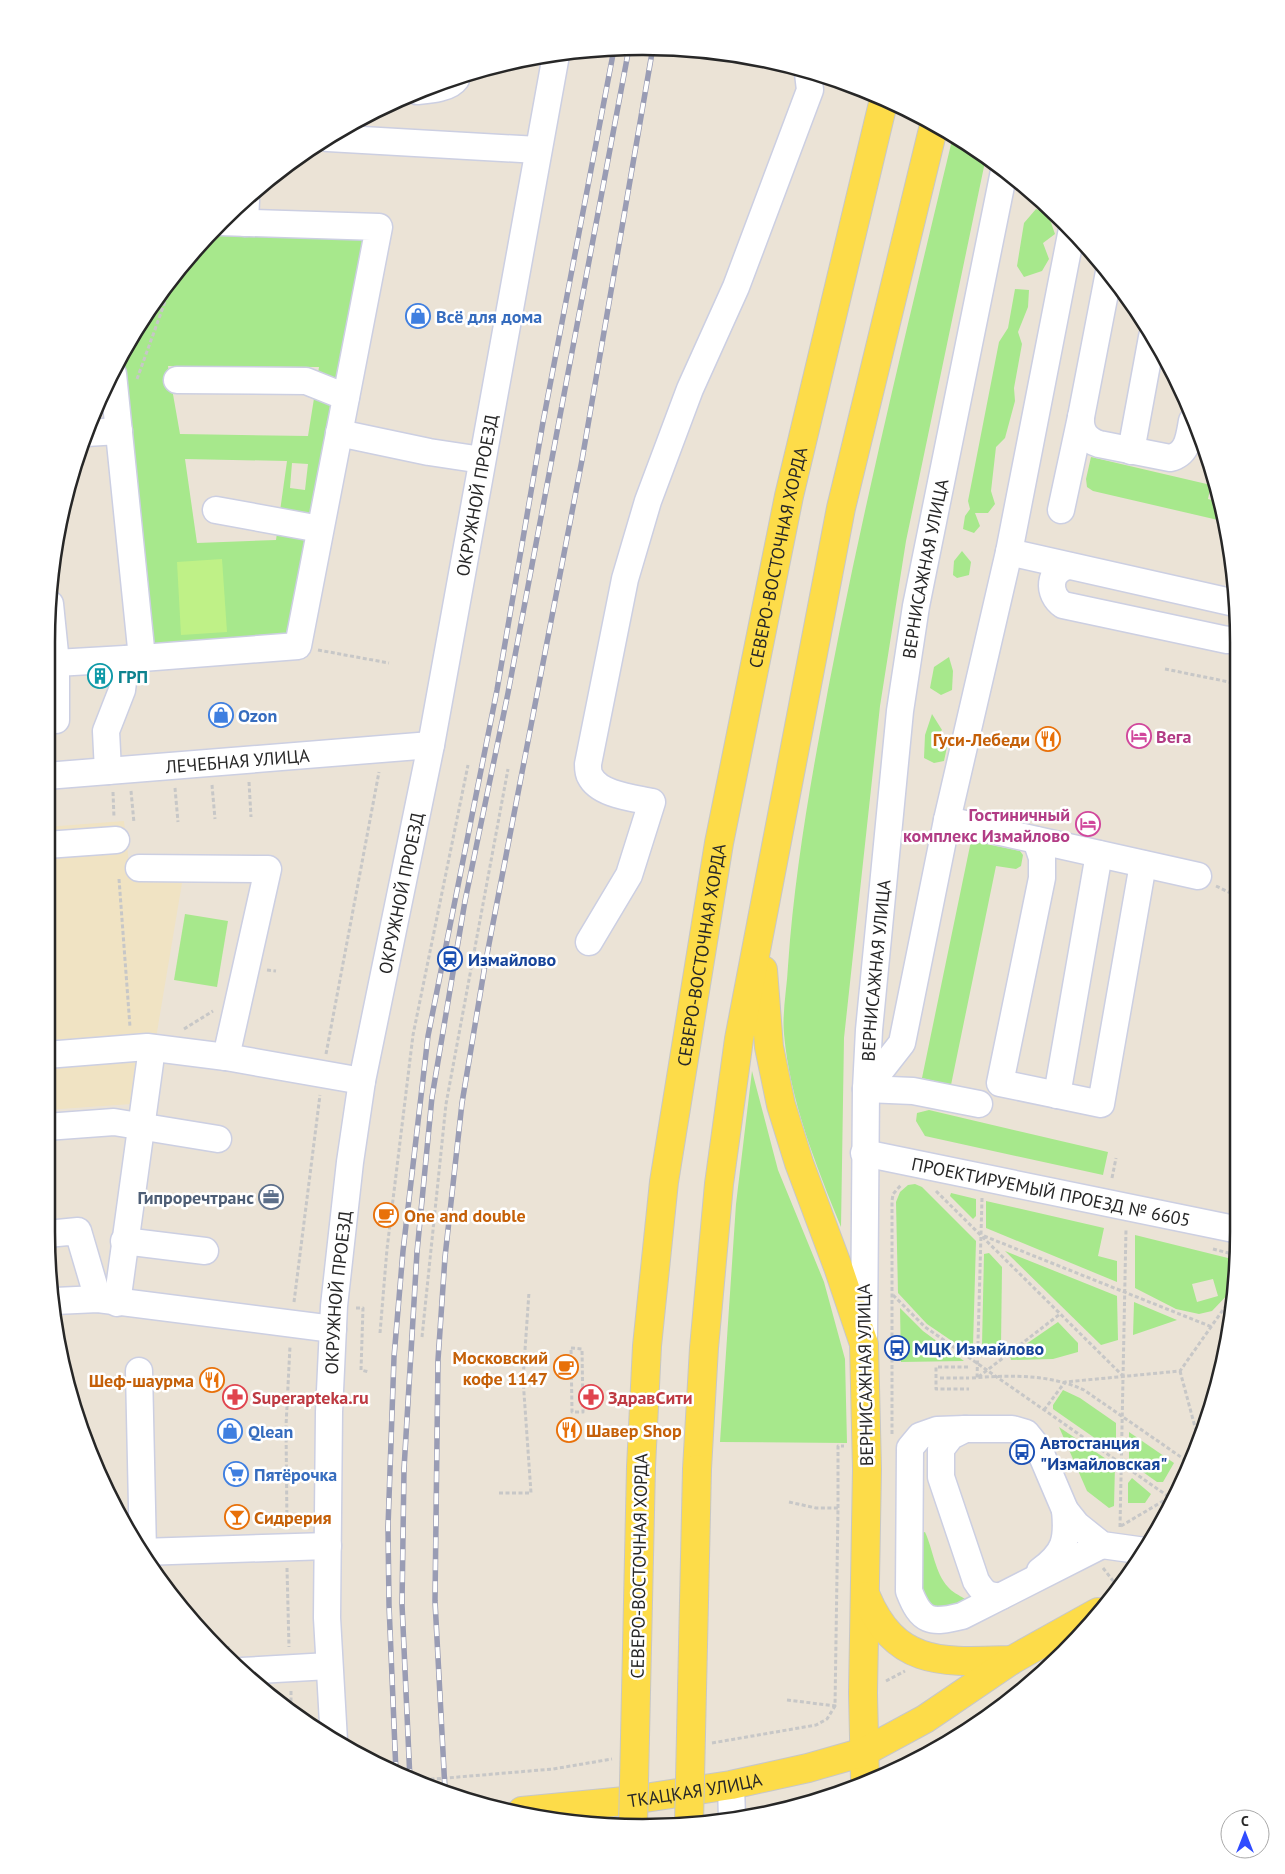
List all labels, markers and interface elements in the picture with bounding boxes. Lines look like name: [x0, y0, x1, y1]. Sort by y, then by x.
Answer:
shop icon: Всё для дома: [405, 303, 431, 329]
place label: Всё для дома: [436, 305, 542, 328]
street label: ОКРУЖНОЙ ПРОЕЗД: [450, 412, 502, 578]
street label: СЕВЕРО-ВОСТОЧНАЯ ХОРДА: [743, 444, 812, 670]
street label: ВЕРНИСАЖНАЯ УЛИЦА: [897, 476, 953, 660]
building icon: ГРП: [87, 663, 113, 689]
place label: ГРП: [118, 665, 148, 688]
shop icon: Ozon: [208, 702, 234, 728]
place label: Ozon: [238, 704, 277, 727]
hotel icon: Вега: [1126, 723, 1152, 749]
place label: Вега: [1156, 725, 1192, 748]
restaurant icon: Гуси-Лебеди: [1035, 726, 1061, 752]
place label: Гуси-Лебеди: [933, 728, 1030, 751]
street label: ЛЕЧЕБНАЯ УЛИЦА: [164, 743, 311, 778]
place label: Гостиничный комплекс Измайлово: [903, 803, 1070, 847]
street label: ОКРУЖНОЙ ПРОЕЗД: [373, 810, 428, 976]
hotel icon: Гостиничный комплекс Измайлово: [1075, 811, 1101, 837]
street label: СЕВЕРО-ВОСТОЧНАЯ ХОРДА: [671, 841, 730, 1068]
street label: ВЕРНИСАЖНАЯ УЛИЦА: [856, 878, 895, 1062]
station icon: Измайлово: [437, 946, 463, 972]
place label: Измайлово: [468, 948, 557, 971]
street label: ПРОЕКТИРУЕМЫЙ ПРОЕЗД № 6605: [910, 1152, 1192, 1231]
office icon: Гипроречтранс: [258, 1184, 284, 1210]
place label: Гипроречтранс: [138, 1186, 254, 1209]
cafe icon: One and double: [373, 1202, 399, 1228]
place label: One and double: [404, 1204, 526, 1227]
street label: ОКРУЖНОЙ ПРОЕЗД: [319, 1209, 356, 1375]
street label: ВЕРНИСАЖНАЯ УЛИЦА: [852, 1283, 878, 1466]
bus stop icon: МЦК Измайлово: [884, 1335, 910, 1361]
place label: МЦК Измайлово: [914, 1337, 1045, 1360]
place label: Московский кофе 1147: [453, 1346, 548, 1390]
cafe icon: Московский кофе 1147: [553, 1354, 579, 1380]
restaurant icon: Шеф-шаурма: [199, 1367, 225, 1393]
place label: Шеф-шаурма: [89, 1369, 194, 1392]
pharmacy icon: Superapteka.ru: [222, 1384, 248, 1410]
pharmacy icon: ЗдравСити: [578, 1384, 604, 1410]
place label: Superapteka.ru: [252, 1386, 369, 1409]
place label: ЗдравСити: [608, 1386, 693, 1409]
restaurant icon: Шавер Shop: [556, 1417, 582, 1443]
shop icon: Qlean: [217, 1418, 243, 1444]
place label: Шавер Shop: [586, 1419, 682, 1442]
place label: Qlean: [248, 1420, 293, 1443]
place label: Автостанция "Измайловская": [1040, 1431, 1168, 1475]
bus stop icon: Автостанция "Измайловская": [1009, 1439, 1035, 1465]
street label: СЕВЕРО-ВОСТОЧНАЯ ХОРДА: [626, 1453, 652, 1679]
supermarket icon: Пятёрочка: [223, 1461, 249, 1487]
place label: Пятёрочка: [254, 1463, 337, 1486]
bar icon: Сидрерия: [224, 1504, 250, 1530]
place label: Сидрерия: [254, 1506, 332, 1529]
street label: ТКАЦКАЯ УЛИЦА: [626, 1767, 764, 1812]
north arrow: [1220, 1809, 1270, 1859]
text: С: [1241, 1812, 1249, 1830]

